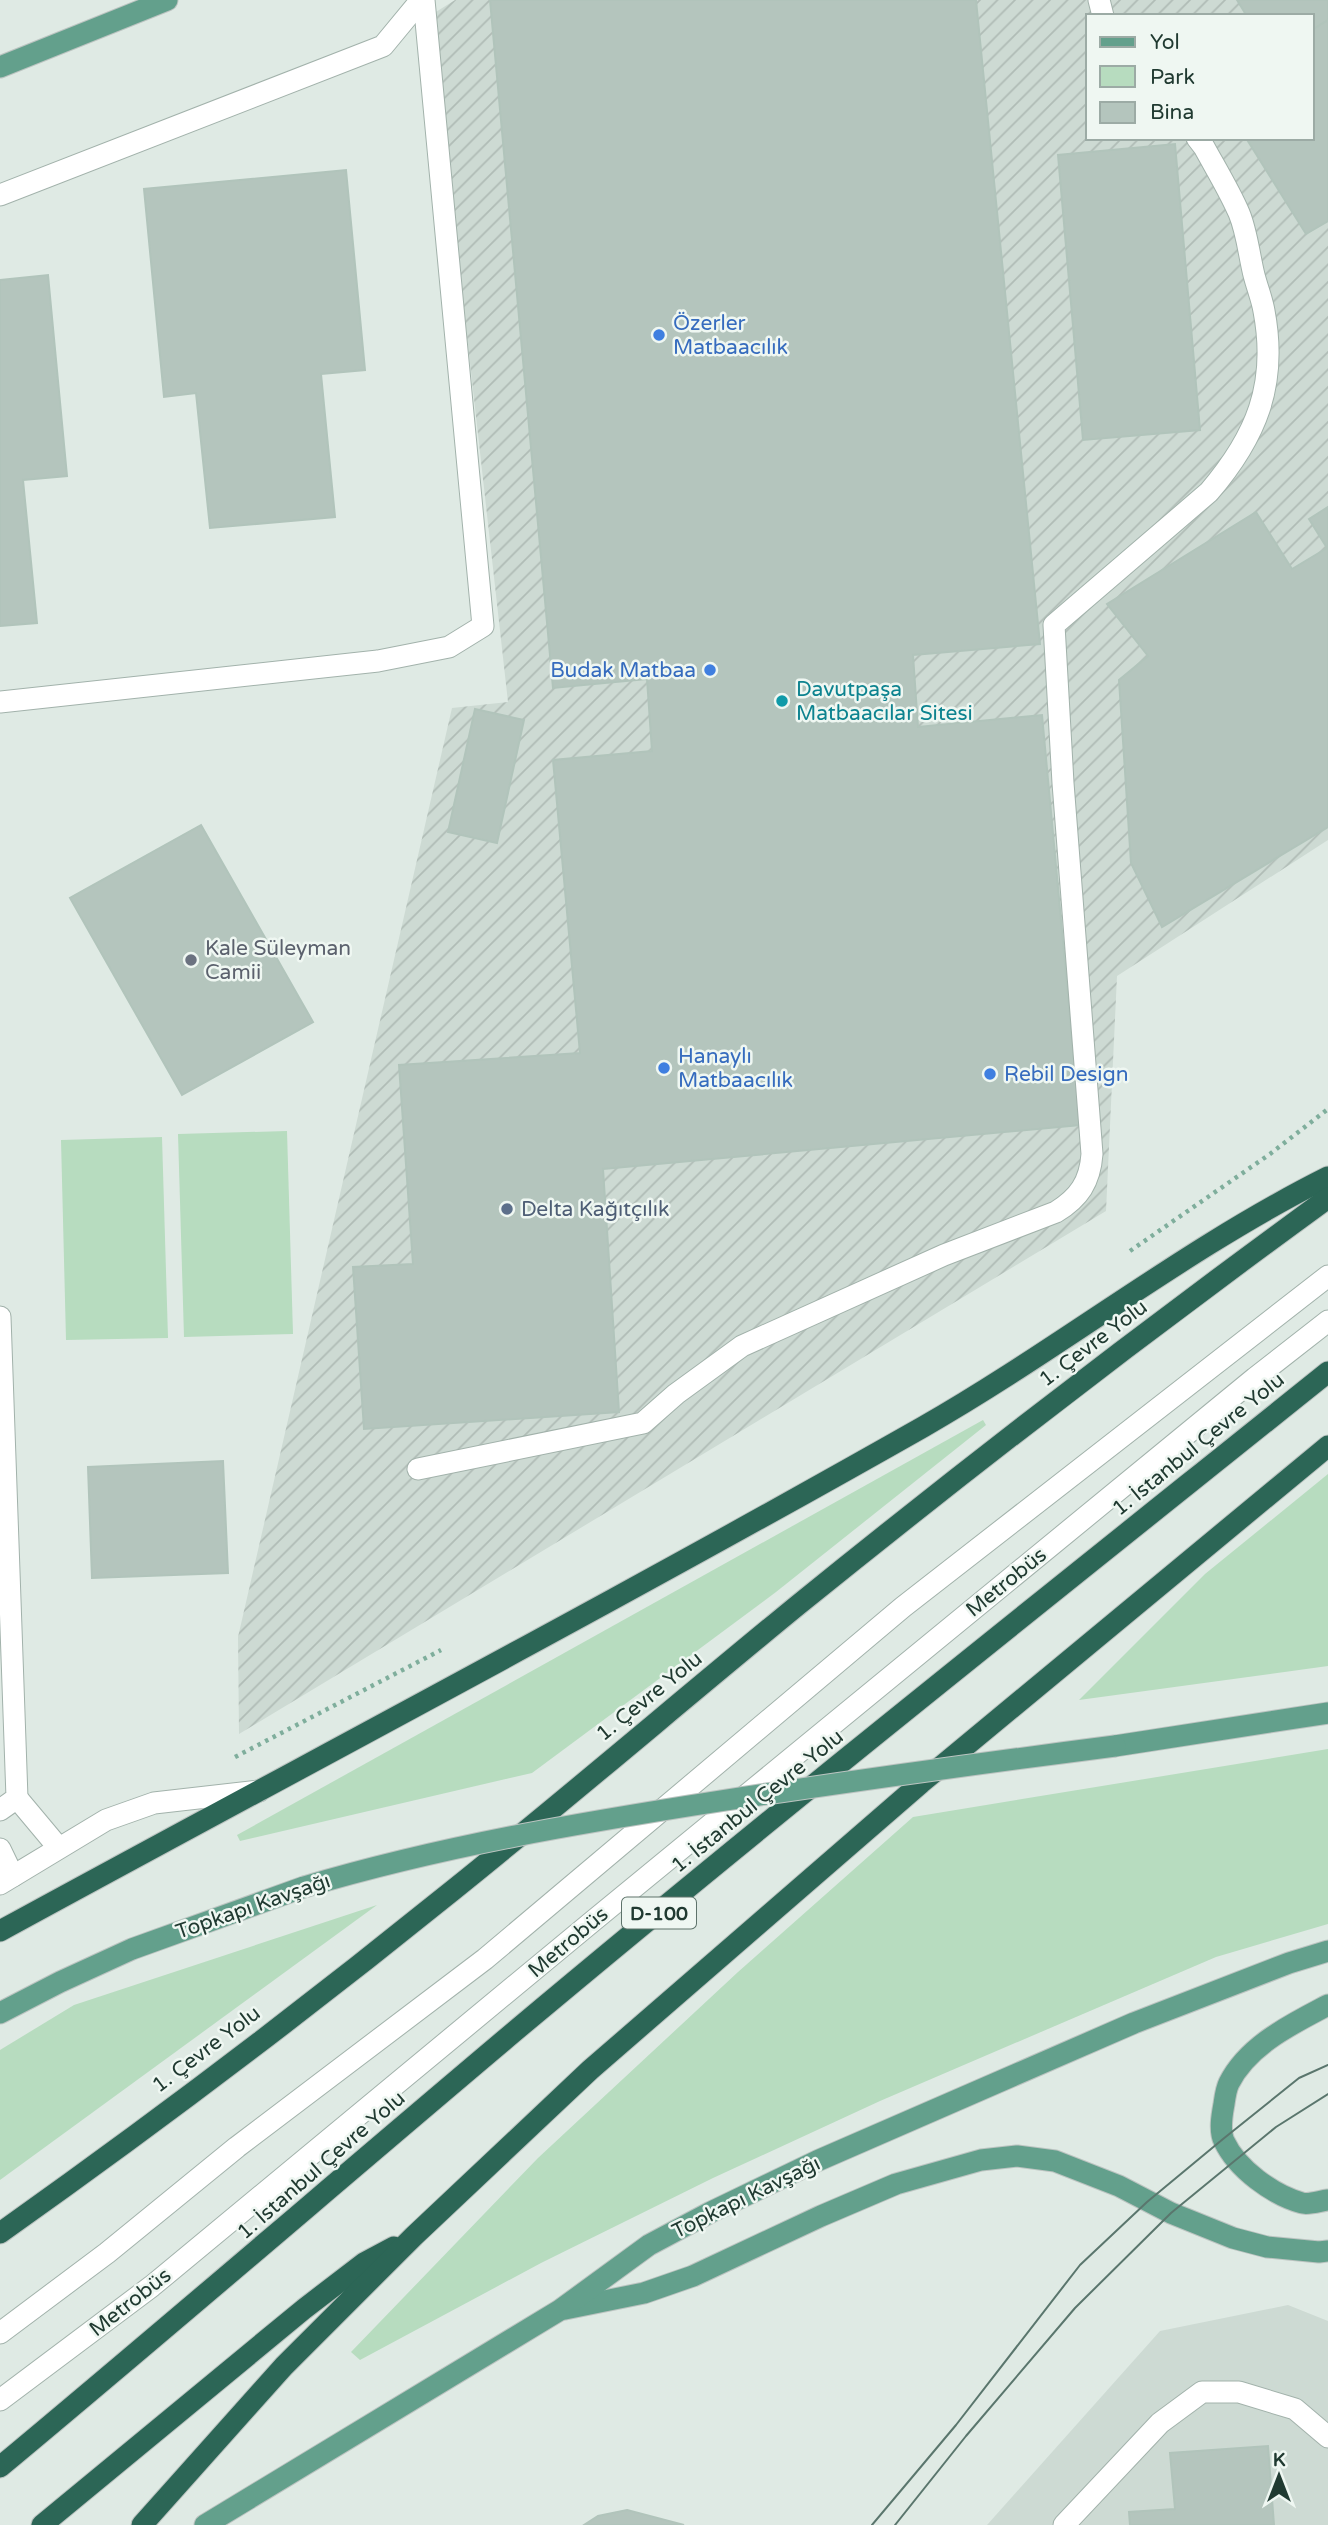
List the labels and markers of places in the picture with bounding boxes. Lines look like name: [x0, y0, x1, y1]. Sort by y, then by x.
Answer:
place label: Özerler Matbaacılık: [673, 311, 788, 360]
marker: Özerler Matbaacılık: [651, 327, 667, 343]
place label: Budak Matbaa: [550, 658, 696, 683]
marker: Budak Matbaa: [702, 662, 718, 678]
place label: Davutpaşa Matbaacılar Sitesi: [796, 677, 973, 726]
marker: Davutpaşa Matbaacılar Sitesi: [774, 693, 790, 709]
place label: Kale Süleyman Camii: [205, 936, 351, 985]
marker: Kale Süleyman Camii: [183, 952, 199, 968]
place label: Hanaylı Matbaacılık: [678, 1044, 793, 1093]
marker: Hanaylı Matbaacılık: [656, 1060, 672, 1076]
place label: Rebil Design: [1004, 1062, 1129, 1087]
marker: Rebil Design: [982, 1066, 998, 1082]
place label: Delta Kağıtçılık: [521, 1197, 669, 1222]
marker: Delta Kağıtçılık: [499, 1201, 515, 1217]

